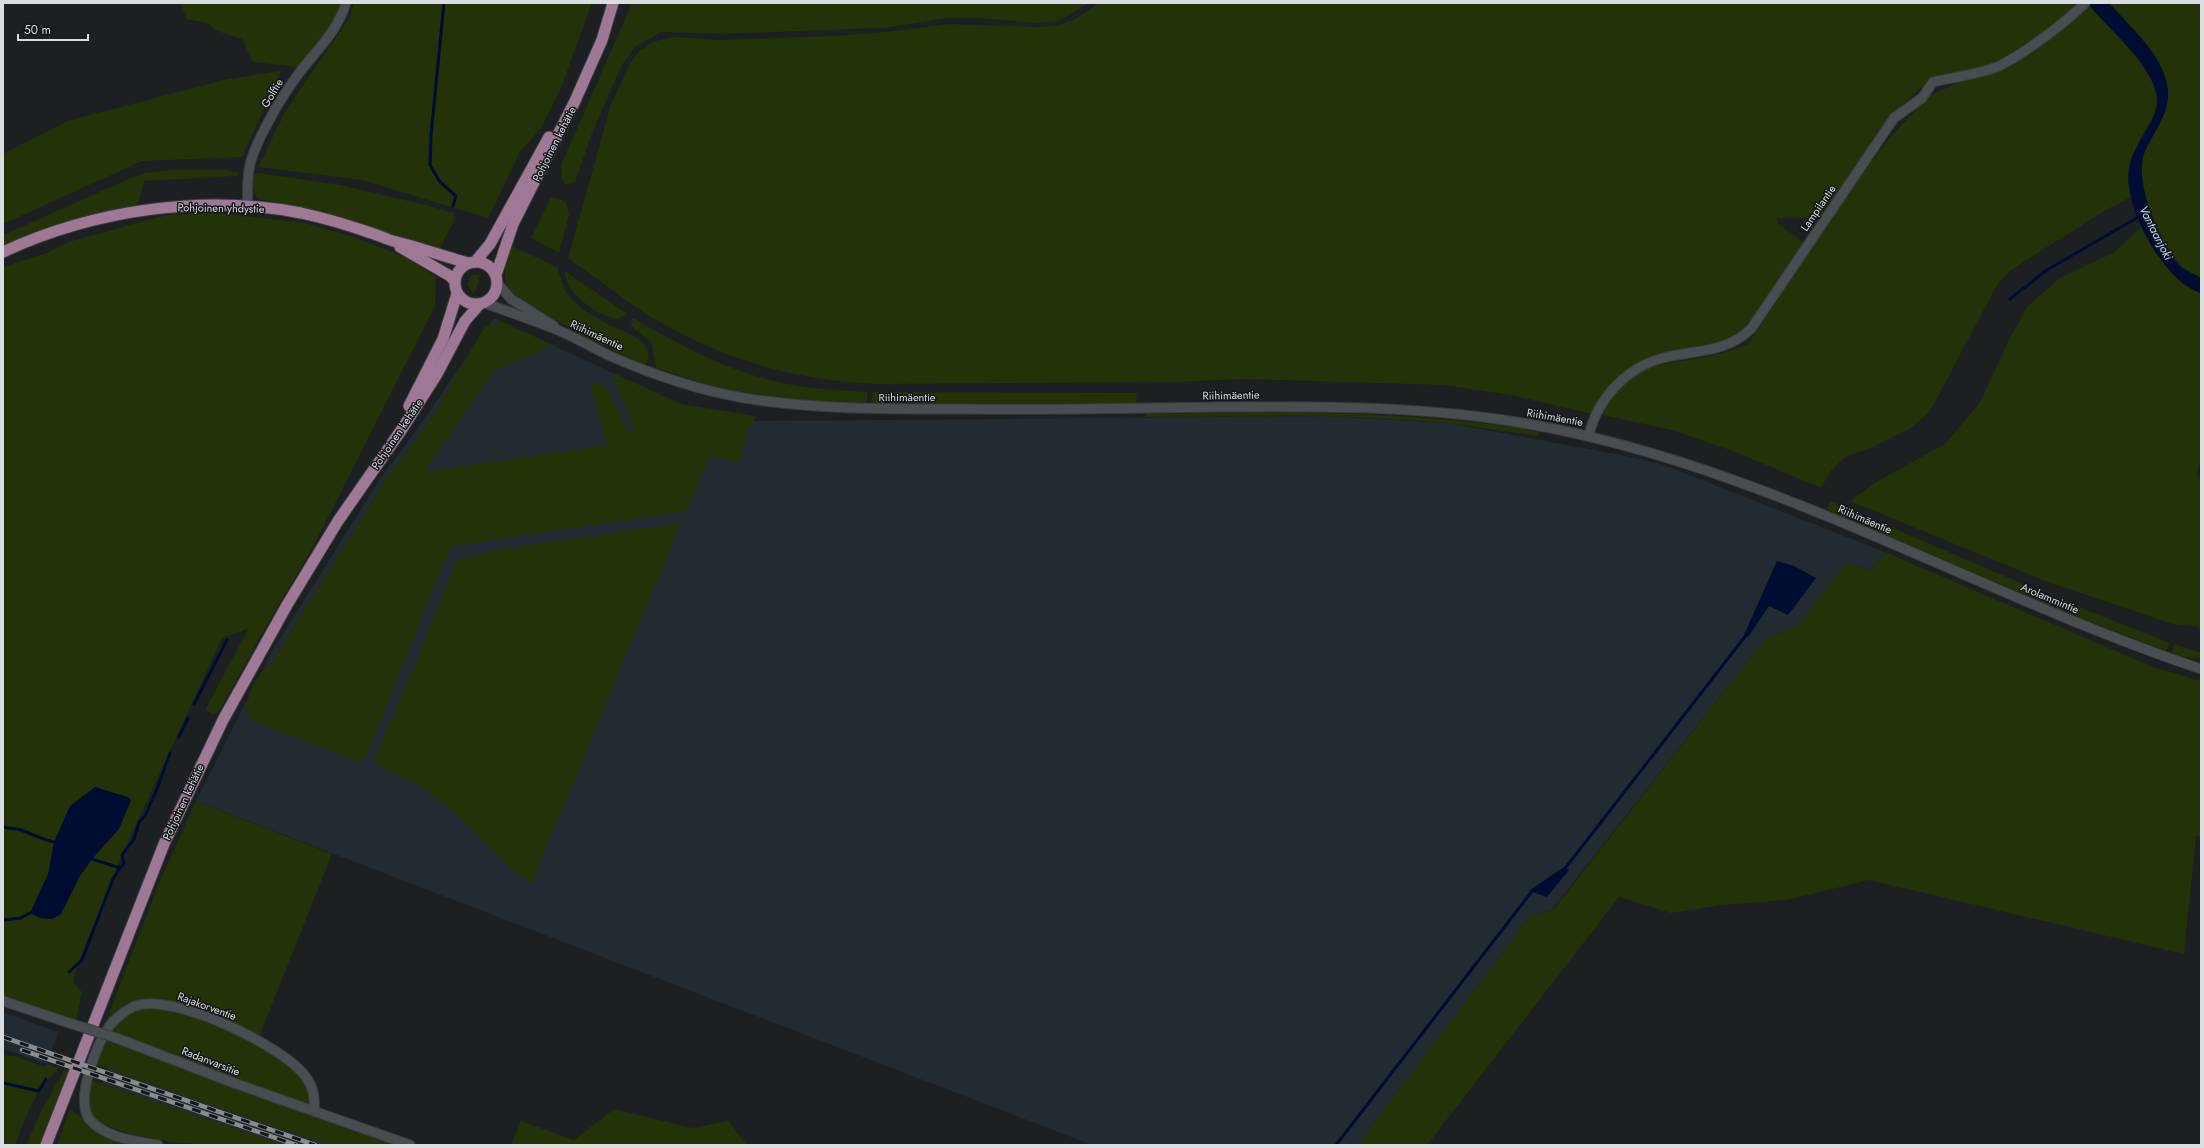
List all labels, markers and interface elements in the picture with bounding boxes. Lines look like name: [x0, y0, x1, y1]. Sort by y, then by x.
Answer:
scale bar: [18, 16, 88, 42]
text: 50 m: [24, 21, 51, 39]
street label: Golftie: [257, 75, 287, 111]
street label: Pohjoinen kehätie: [528, 103, 580, 184]
street label: Lampilantie: [1797, 181, 1840, 234]
street label: Pohjoinen yhdystie: [177, 199, 265, 217]
water label: Vantaanjoki: [2135, 203, 2178, 264]
street label: Riihimäentie: [568, 316, 627, 354]
street label: Riihimäentie: [1202, 386, 1260, 403]
street label: Riihimäentie: [878, 389, 936, 405]
street label: Pohjoinen kehätie: [367, 395, 427, 473]
street label: Riihimäentie: [1526, 404, 1585, 430]
street label: Riihimäentie: [1836, 500, 1895, 538]
street label: Arolammintie: [2018, 579, 2082, 618]
street label: Pohjoinen kehätie: [158, 761, 208, 843]
street label: Rajakorventie: [175, 988, 239, 1024]
street label: Radanvarsitie: [180, 1043, 243, 1080]

